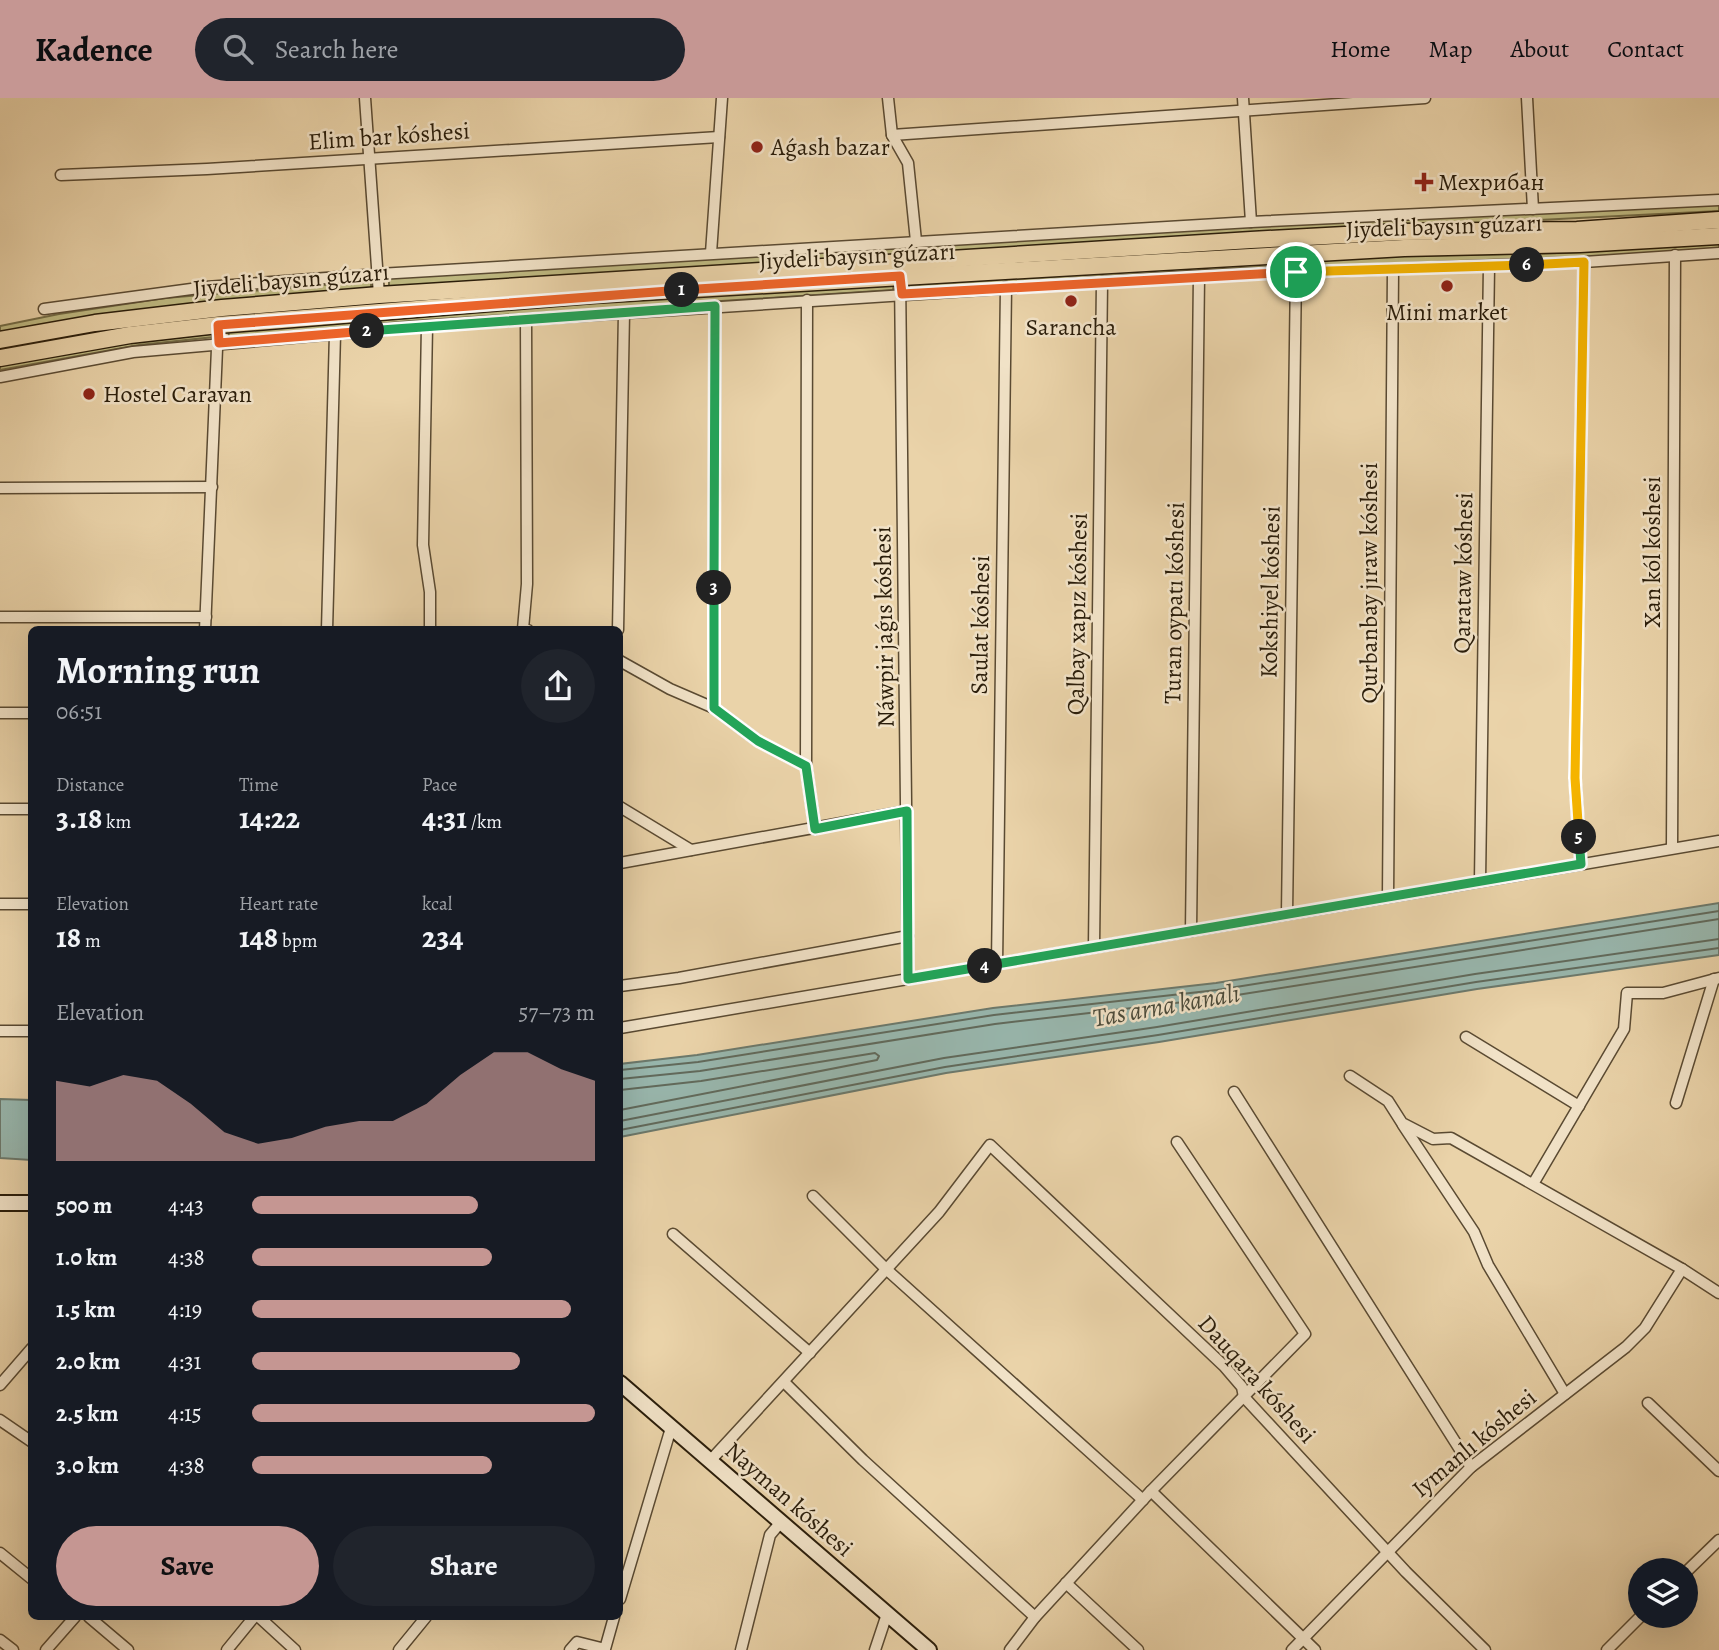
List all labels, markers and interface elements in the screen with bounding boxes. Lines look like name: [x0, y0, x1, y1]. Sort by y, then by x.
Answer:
search box: [195, 18, 685, 81]
text: Kadence: [35, 27, 153, 72]
icon: search: [219, 30, 257, 68]
text: Search here: [275, 32, 398, 67]
text: Home: [1330, 33, 1391, 65]
text: Map: [1429, 33, 1473, 65]
text: About: [1511, 33, 1569, 65]
text: Contact: [1607, 33, 1684, 65]
street label: Elim bar kóshesi: [307, 114, 471, 158]
place label: Aǵash bazar: [770, 131, 890, 163]
marker: Aǵash bazar: [749, 139, 765, 155]
place label: Мехрибан: [1438, 166, 1544, 198]
marker: Мехрибан: [1416, 174, 1432, 190]
street label: Jiydeli baysın gúzarı: [1345, 207, 1543, 245]
street label: Jiydeli baysın gúzarı: [758, 235, 956, 277]
pin: [1266, 242, 1326, 302]
pin: 6: [1510, 248, 1544, 282]
text: 6: [1522, 251, 1531, 277]
icon: arrive: [1277, 253, 1315, 291]
street label: Jiydeli baysın gúzarı: [192, 255, 390, 305]
pin: 1: [664, 272, 700, 308]
text: 1: [678, 276, 685, 302]
marker: Mini market: [1439, 278, 1455, 294]
marker: Sarancha: [1063, 293, 1079, 309]
place label: Mini market: [1386, 296, 1508, 328]
place label: Sarancha: [1026, 311, 1117, 343]
pin: 2: [350, 314, 384, 348]
text: 2: [362, 317, 371, 343]
place label: Hostel Caravan: [103, 378, 252, 410]
marker: Hostel Caravan: [81, 386, 97, 402]
street label: Qurbanbay jıraw kóshesi: [1353, 463, 1385, 703]
street label: Xan kól kóshesi: [1636, 476, 1668, 628]
street label: Qarataw kóshesi: [1446, 492, 1480, 654]
street label: Turan oypatı kóshesi: [1156, 502, 1192, 704]
street label: Kokshiyel kóshesi: [1252, 506, 1288, 678]
street label: Qalbay xapız kóshesi: [1059, 512, 1095, 716]
street label: Náwpir jaǵıs kóshesi: [866, 526, 902, 728]
street label: Saulat kóshesi: [963, 555, 997, 695]
pin: 3: [696, 570, 732, 606]
text: 3: [709, 574, 718, 600]
text: Morning run: [56, 644, 260, 696]
button: share: [521, 649, 595, 723]
text: 06:51: [56, 696, 102, 727]
text: Distance: [56, 772, 124, 798]
text: Time: [239, 772, 278, 798]
text: Pace: [422, 772, 457, 798]
text: 3.18: [56, 798, 102, 838]
text: 14:22: [239, 798, 300, 838]
text: 4:31: [422, 798, 467, 838]
text: km: [102, 809, 131, 835]
text: /km: [467, 809, 502, 835]
pin: 5: [1562, 820, 1596, 854]
text: 5: [1574, 823, 1583, 849]
text: Elevation: [56, 891, 129, 917]
text: Heart rate: [239, 891, 318, 917]
text: kcal: [422, 891, 452, 917]
text: 18: [56, 917, 81, 957]
text: 148: [239, 917, 278, 957]
text: 234: [422, 917, 464, 957]
text: m: [81, 928, 101, 954]
text: bpm: [278, 928, 318, 954]
pin: 4: [968, 948, 1002, 984]
text: 4: [980, 952, 989, 978]
water label: Tas arna kanalı: [1090, 975, 1243, 1036]
text: Elevation: [56, 997, 144, 1028]
text: 57–73 m: [519, 997, 595, 1028]
text: 500 m: [56, 1190, 112, 1221]
text: 4:43: [168, 1190, 204, 1221]
text: 1.0 km: [56, 1242, 117, 1273]
text: 4:38: [168, 1242, 205, 1273]
text: 1.5 km: [56, 1294, 116, 1325]
text: 4:19: [168, 1294, 202, 1325]
street label: Dauqara kóshesi: [1191, 1308, 1323, 1450]
text: 2.0 km: [56, 1346, 120, 1377]
text: 4:31: [168, 1346, 201, 1377]
street label: Iymanlı kóshesi: [1405, 1381, 1543, 1505]
text: 2.5 km: [56, 1398, 118, 1429]
text: 4:15: [168, 1398, 202, 1429]
street label: Nayman kóshesi: [718, 1434, 860, 1564]
text: 3.0 km: [56, 1450, 119, 1481]
text: 4:38: [168, 1450, 205, 1481]
button: Save: [56, 1526, 319, 1606]
button: Share: [333, 1526, 595, 1606]
map controls: [1628, 1558, 1698, 1628]
button: layers: [1628, 1558, 1698, 1628]

